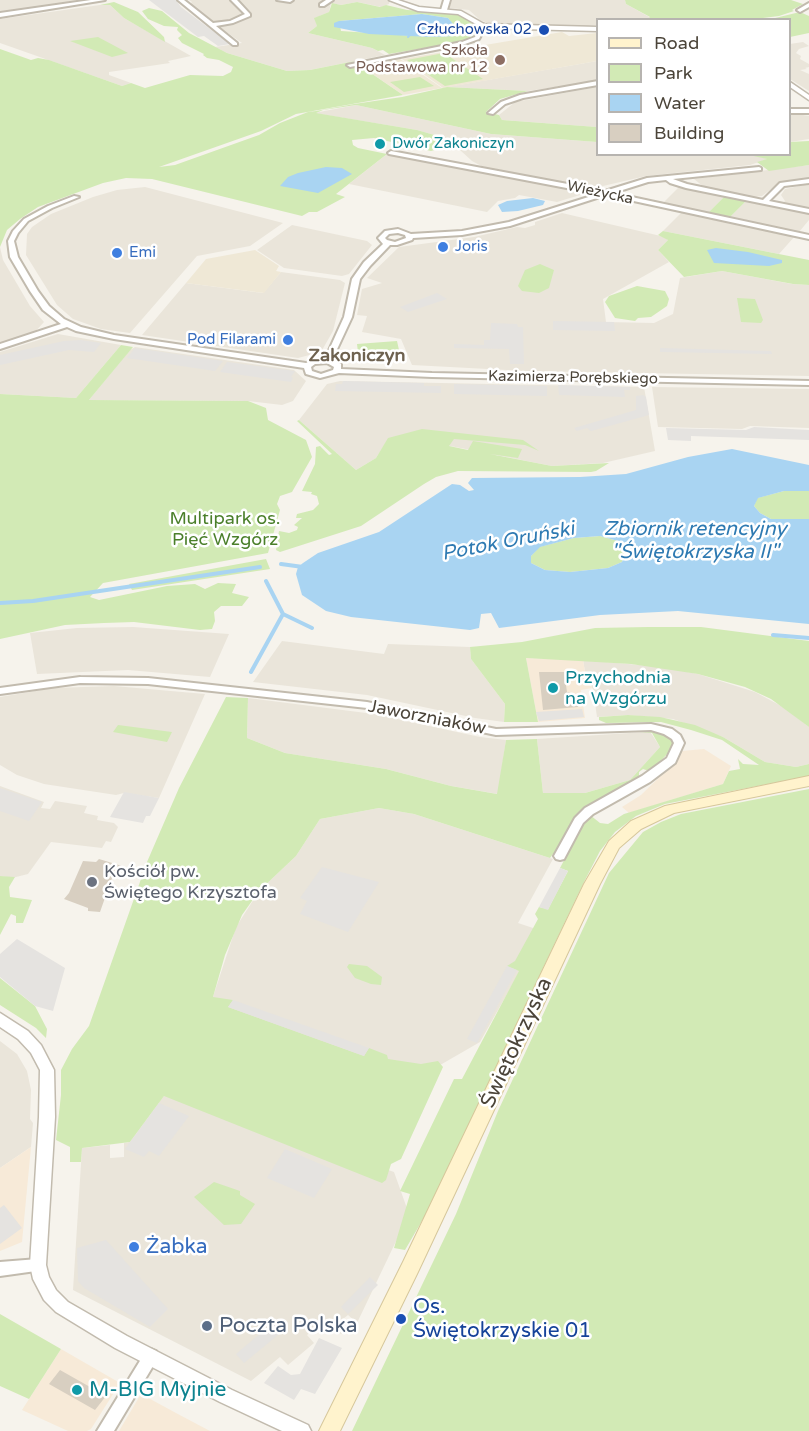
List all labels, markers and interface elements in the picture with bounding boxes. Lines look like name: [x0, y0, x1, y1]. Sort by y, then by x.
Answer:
legend: [596, 18, 791, 156]
place label: Człuchowska 02: [417, 21, 532, 39]
marker: Człuchowska 02: [537, 23, 551, 37]
text: Road: [654, 32, 699, 54]
place label: Szkoła Podstawowa nr 12: [356, 42, 488, 77]
marker: Szkoła Podstawowa nr 12: [493, 53, 507, 67]
text: Park: [654, 62, 692, 84]
text: Water: [654, 92, 705, 114]
text: Building: [654, 122, 724, 144]
place label: Dwór Zakoniczyn: [392, 135, 514, 153]
marker: Dwór Zakoniczyn: [373, 137, 387, 151]
street label: Wieżycka: [565, 177, 635, 209]
place label: Joris: [455, 238, 488, 256]
marker: Joris: [436, 240, 450, 254]
place label: Emi: [129, 244, 156, 262]
marker: Emi: [110, 246, 124, 260]
place label: Pod Filarami: [187, 331, 276, 349]
marker: Pod Filarami: [281, 333, 295, 347]
district label: Zakoniczyn: [309, 345, 405, 367]
street label: Kazimierza Porębskiego: [488, 368, 658, 388]
park label: Multipark os. Pięć Wzgórz: [169, 508, 281, 550]
water label: Potok Oruński: [440, 517, 576, 567]
water label: Zbiornik retencyjny "Świętokrzyska II": [604, 518, 786, 565]
place label: Przychodnia na Wzgórzu: [565, 667, 671, 710]
marker: Przychodnia na Wzgórzu: [546, 681, 560, 695]
street label: Jaworzniaków: [366, 696, 488, 740]
place label: Kościół pw. Świętego Krzysztofa: [104, 861, 277, 904]
marker: Kościół pw. Świętego Krzysztofa: [85, 875, 99, 889]
street label: Świętokrzyska: [476, 974, 558, 1112]
place label: Żabka: [146, 1234, 207, 1260]
marker: Żabka: [127, 1240, 141, 1254]
place label: Os. Świętokrzyskie 01: [413, 1294, 591, 1344]
marker: Os. Świętokrzyskie 01: [394, 1312, 408, 1326]
place label: Poczta Polska: [219, 1313, 357, 1339]
marker: Poczta Polska: [200, 1319, 214, 1333]
place label: M-BIG Myjnie: [89, 1377, 226, 1403]
marker: M-BIG Myjnie: [70, 1383, 84, 1397]

